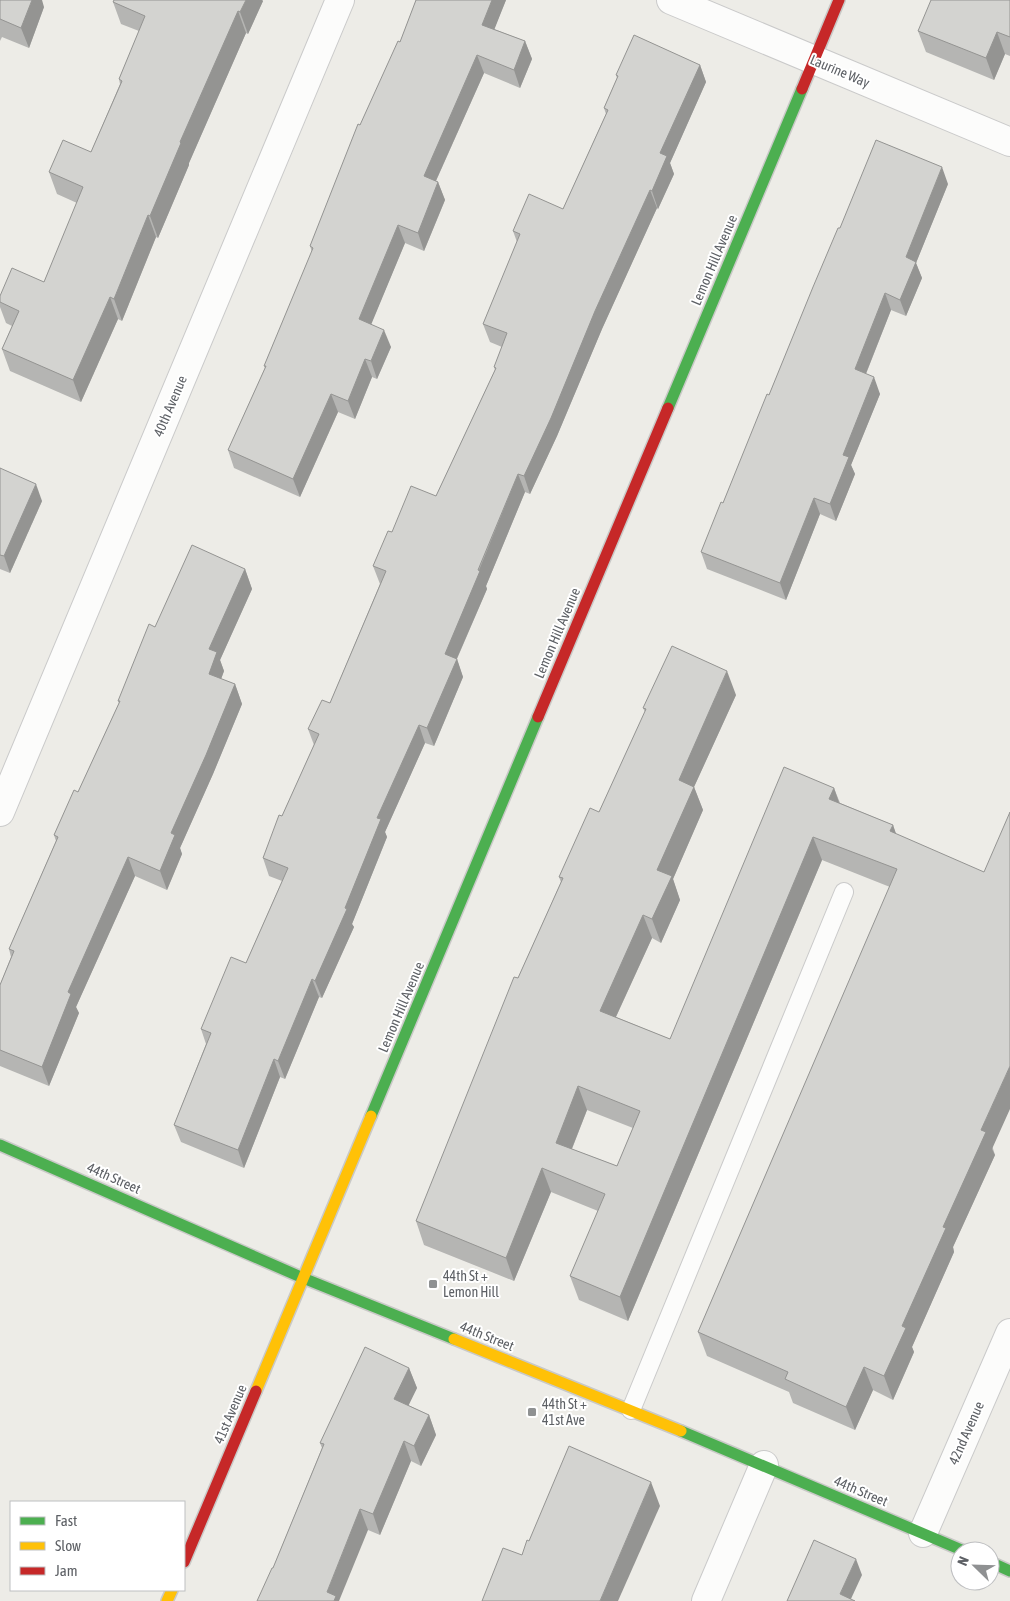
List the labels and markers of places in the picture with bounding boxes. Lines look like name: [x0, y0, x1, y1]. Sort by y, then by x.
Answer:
place label: 44th St + Lemon Hill: [443, 1268, 499, 1300]
marker: 44th St + Lemon Hill: [427, 1278, 439, 1290]
place label: 44th St + 41st Ave: [542, 1396, 587, 1428]
marker: 44th St + 41st Ave: [526, 1406, 538, 1418]

